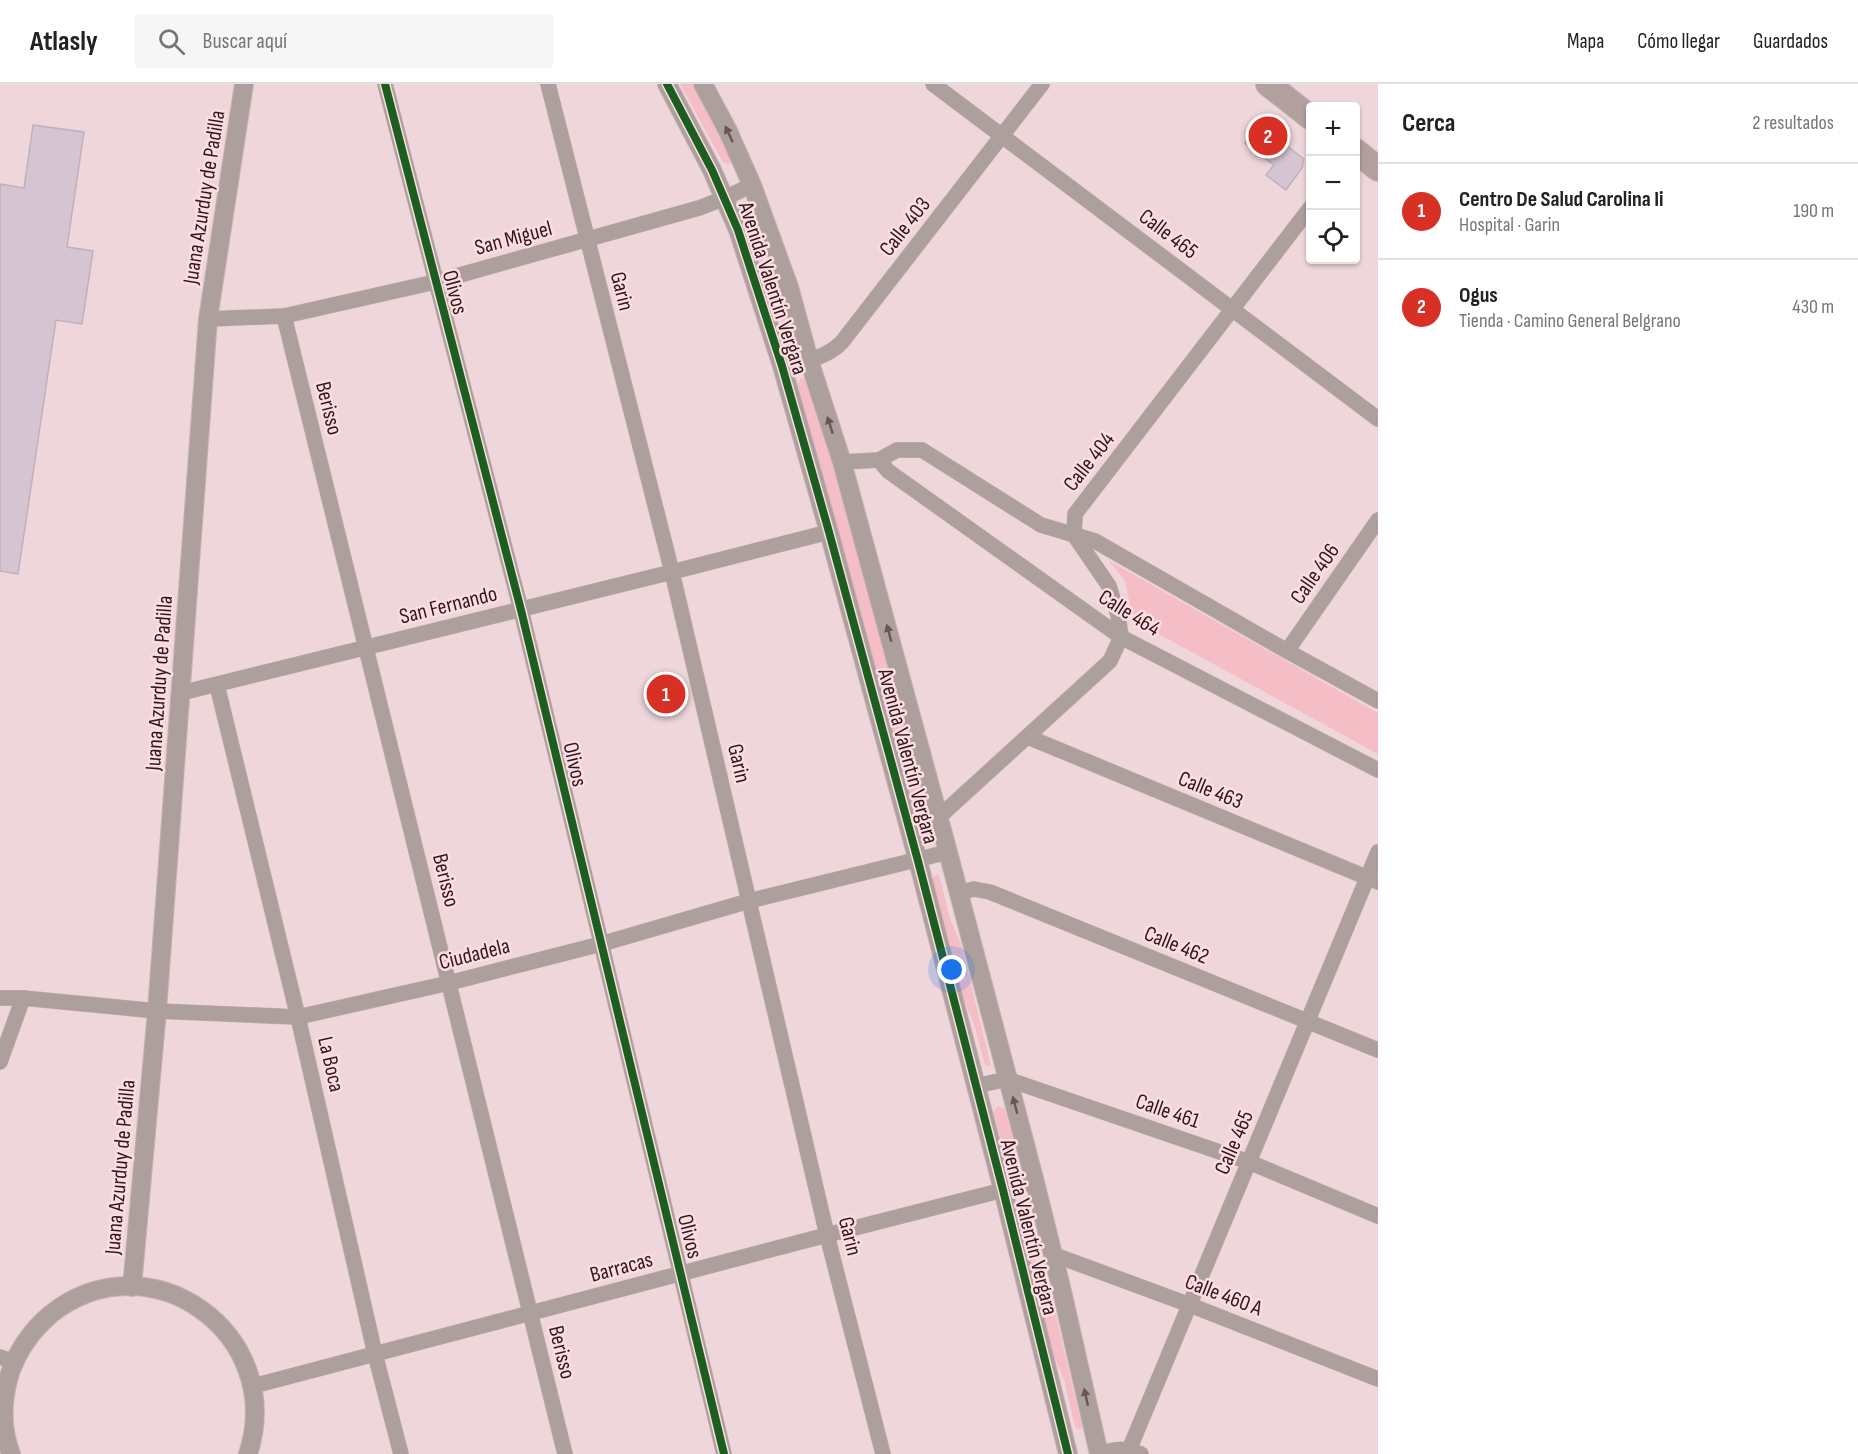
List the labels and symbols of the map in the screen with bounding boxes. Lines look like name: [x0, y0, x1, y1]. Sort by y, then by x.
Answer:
street label: Juana Azurduy de Padilla: [177, 108, 232, 287]
pin: 2: [1248, 113, 1288, 158]
one-way arrow: [725, 125, 734, 142]
street label: Calle 403: [874, 192, 937, 262]
street label: Avenida Valentín Vergara: [732, 198, 813, 378]
street label: Calle 465: [1133, 203, 1203, 265]
street label: San Miguel: [472, 215, 555, 262]
street label: Olivos: [436, 267, 473, 318]
street label: Garin: [604, 269, 639, 314]
street label: Berisso: [309, 379, 348, 438]
one-way arrow: [825, 416, 835, 434]
street label: Calle 404: [1058, 427, 1121, 497]
street label: Calle 406: [1285, 538, 1346, 609]
street label: San Fernando: [397, 580, 500, 631]
street label: Calle 464: [1093, 584, 1165, 643]
street label: Juana Azurduy de Padilla: [140, 595, 179, 773]
one-way arrow: [884, 624, 893, 642]
street label: Avenida Valentín Vergara: [871, 665, 944, 847]
pin: 1: [646, 672, 686, 716]
street label: Olivos: [556, 739, 593, 789]
street label: Garin: [721, 741, 756, 785]
street label: Calle 463: [1174, 765, 1247, 816]
street label: Berisso: [426, 851, 465, 910]
street label: Calle 462: [1140, 920, 1213, 971]
street label: Ciudadela: [436, 933, 513, 976]
your location: [937, 955, 966, 984]
street label: La Boca: [311, 1034, 350, 1095]
street label: Juana Azurduy de Padilla: [99, 1079, 142, 1257]
street label: Calle 461: [1132, 1088, 1203, 1135]
one-way arrow: [1009, 1096, 1019, 1114]
street label: Calle 465: [1209, 1106, 1260, 1179]
street label: Avenida Valentín Vergara: [993, 1136, 1063, 1318]
street label: Olivos: [671, 1211, 708, 1261]
street label: Garin: [832, 1214, 867, 1259]
street label: Barracas: [587, 1246, 656, 1289]
street label: Calle 460 A: [1181, 1268, 1267, 1323]
street label: Berisso: [542, 1323, 581, 1382]
one-way arrow: [1081, 1387, 1090, 1406]

